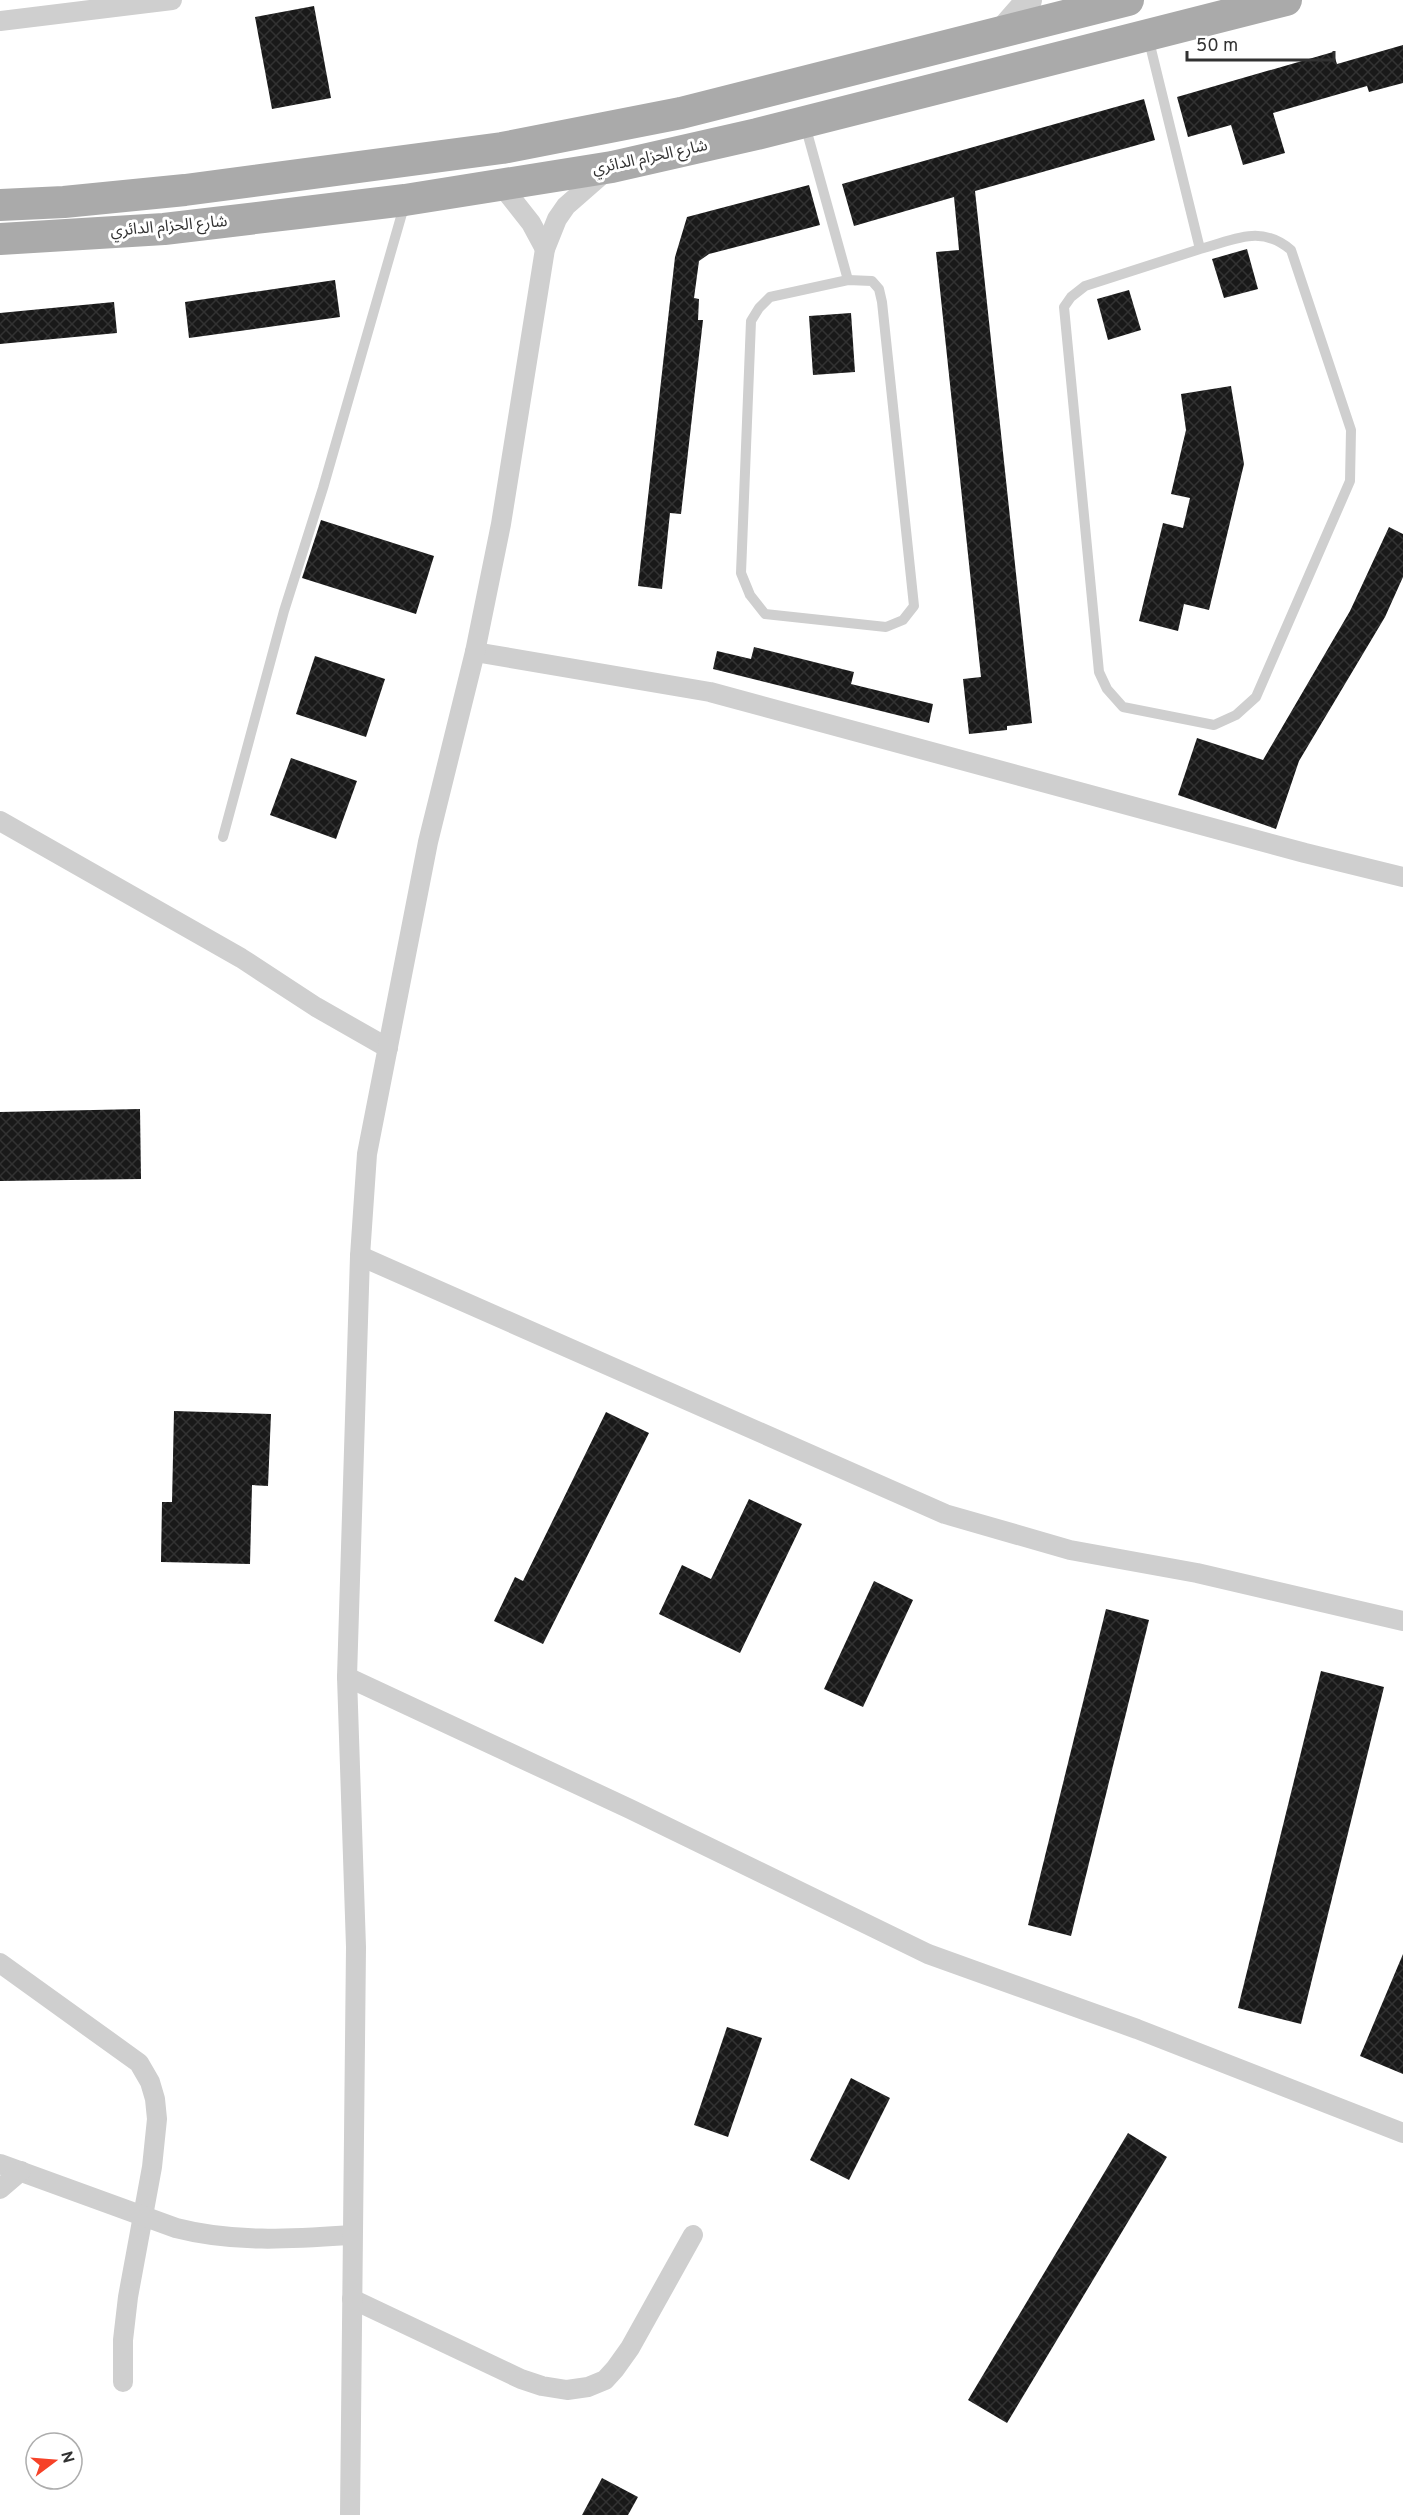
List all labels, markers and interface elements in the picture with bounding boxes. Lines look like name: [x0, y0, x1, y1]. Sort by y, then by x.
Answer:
scale bar: [1187, 24, 1334, 62]
text: 50 m: [1196, 35, 1238, 58]
street label: شارع الحزام الدائري: [590, 136, 710, 181]
street label: شارع الحزام الدائري: [110, 212, 228, 243]
north arrow: [24, 2431, 84, 2491]
text: N: [55, 2449, 78, 2466]

